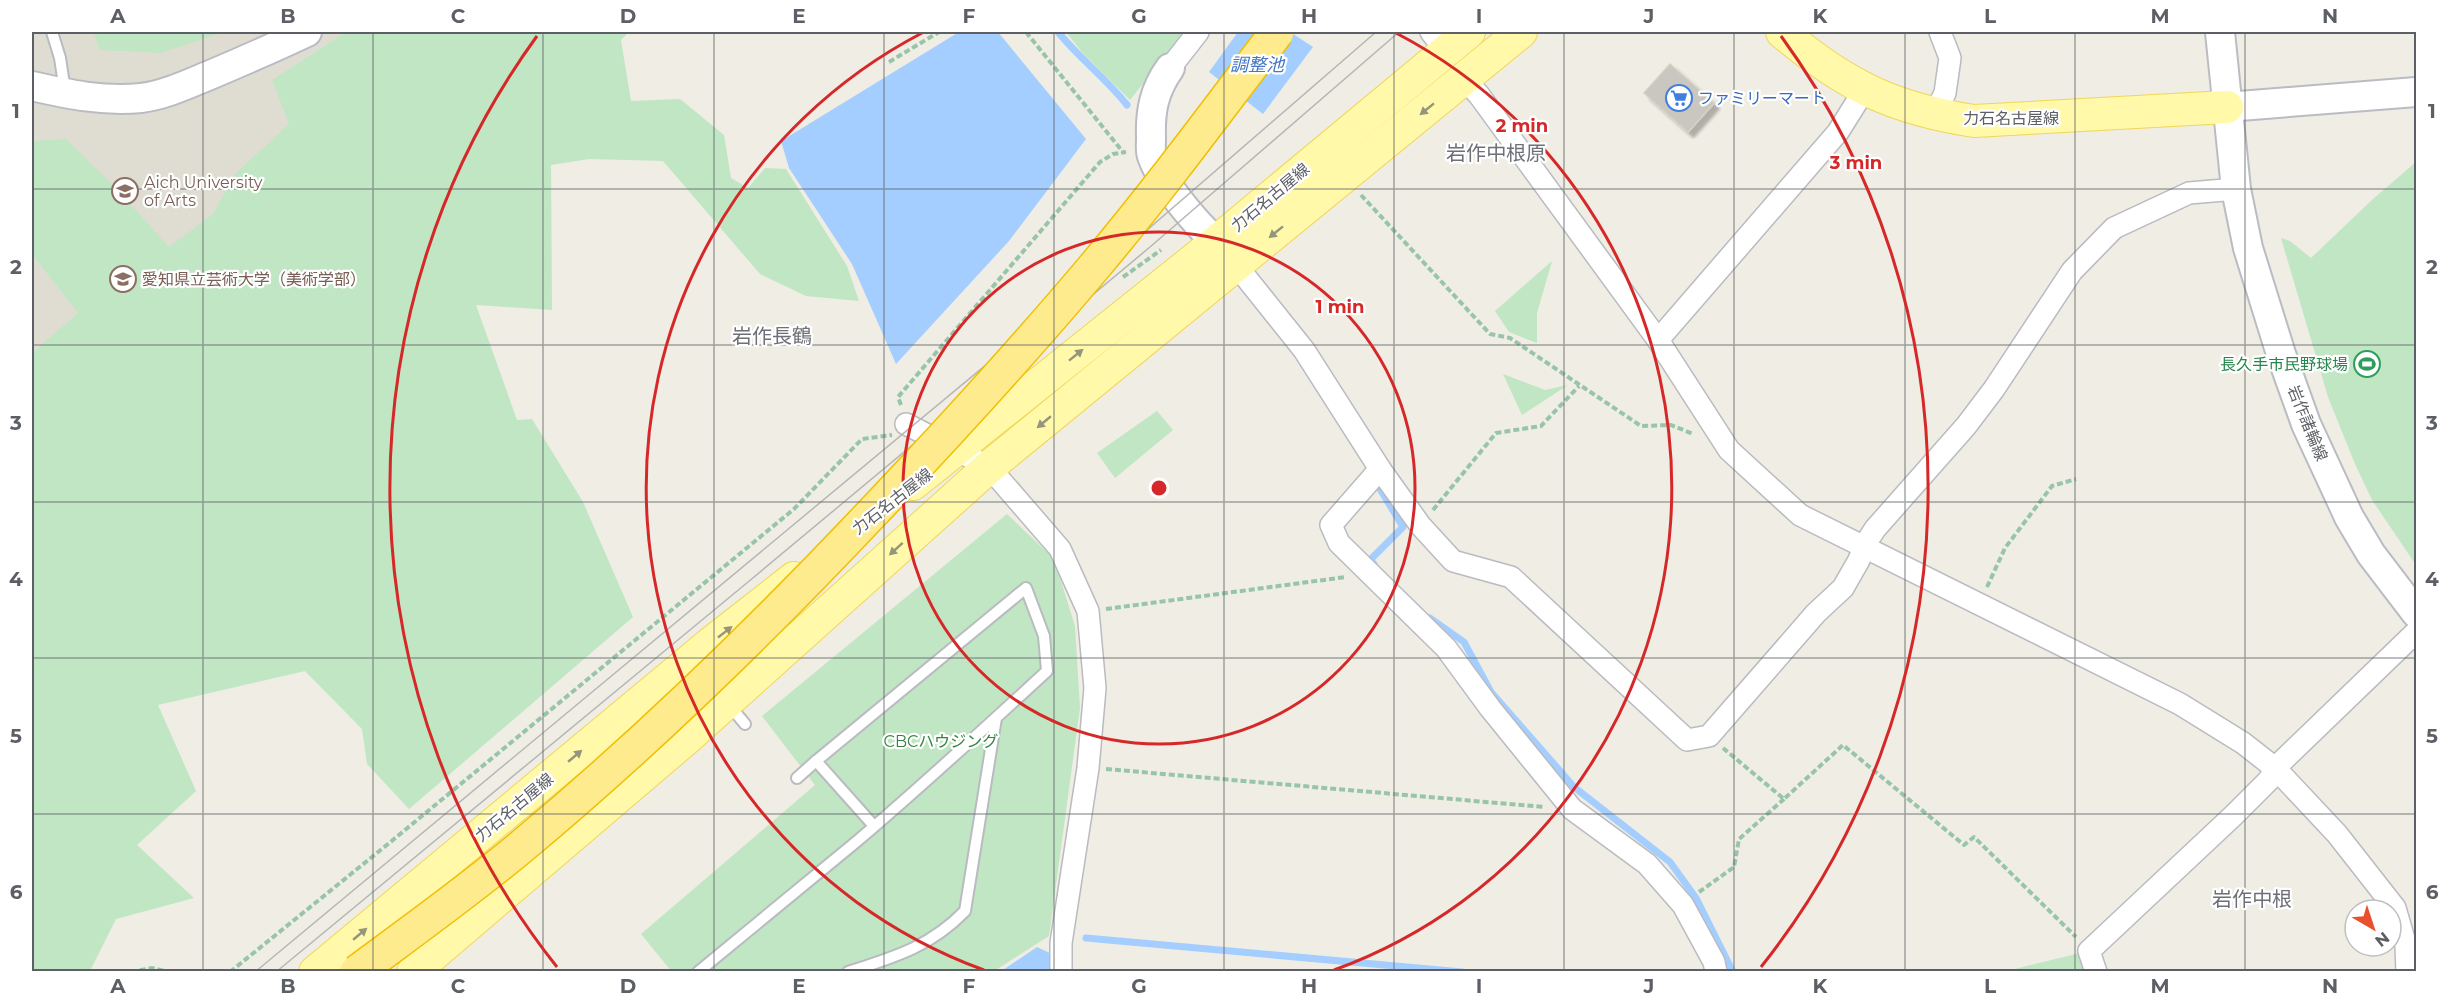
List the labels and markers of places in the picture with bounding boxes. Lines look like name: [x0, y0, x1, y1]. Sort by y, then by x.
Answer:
supermarket icon: ファミリーマート: [1664, 83, 1694, 113]
place label: ファミリーマート: [1698, 89, 1826, 108]
place label: Aich University of Arts: [144, 173, 263, 210]
school or university icon: Aich University of Arts: [110, 176, 140, 206]
school or university icon: 愛知県立芸術大学（美術学部）: [108, 264, 138, 294]
place label: 愛知県立芸術大学（美術学部）: [142, 270, 366, 289]
sports icon: 長久手市民野球場: [2352, 349, 2382, 379]
place label: 長久手市民野球場: [2220, 355, 2348, 374]
centre of rings: [1149, 478, 1169, 498]

